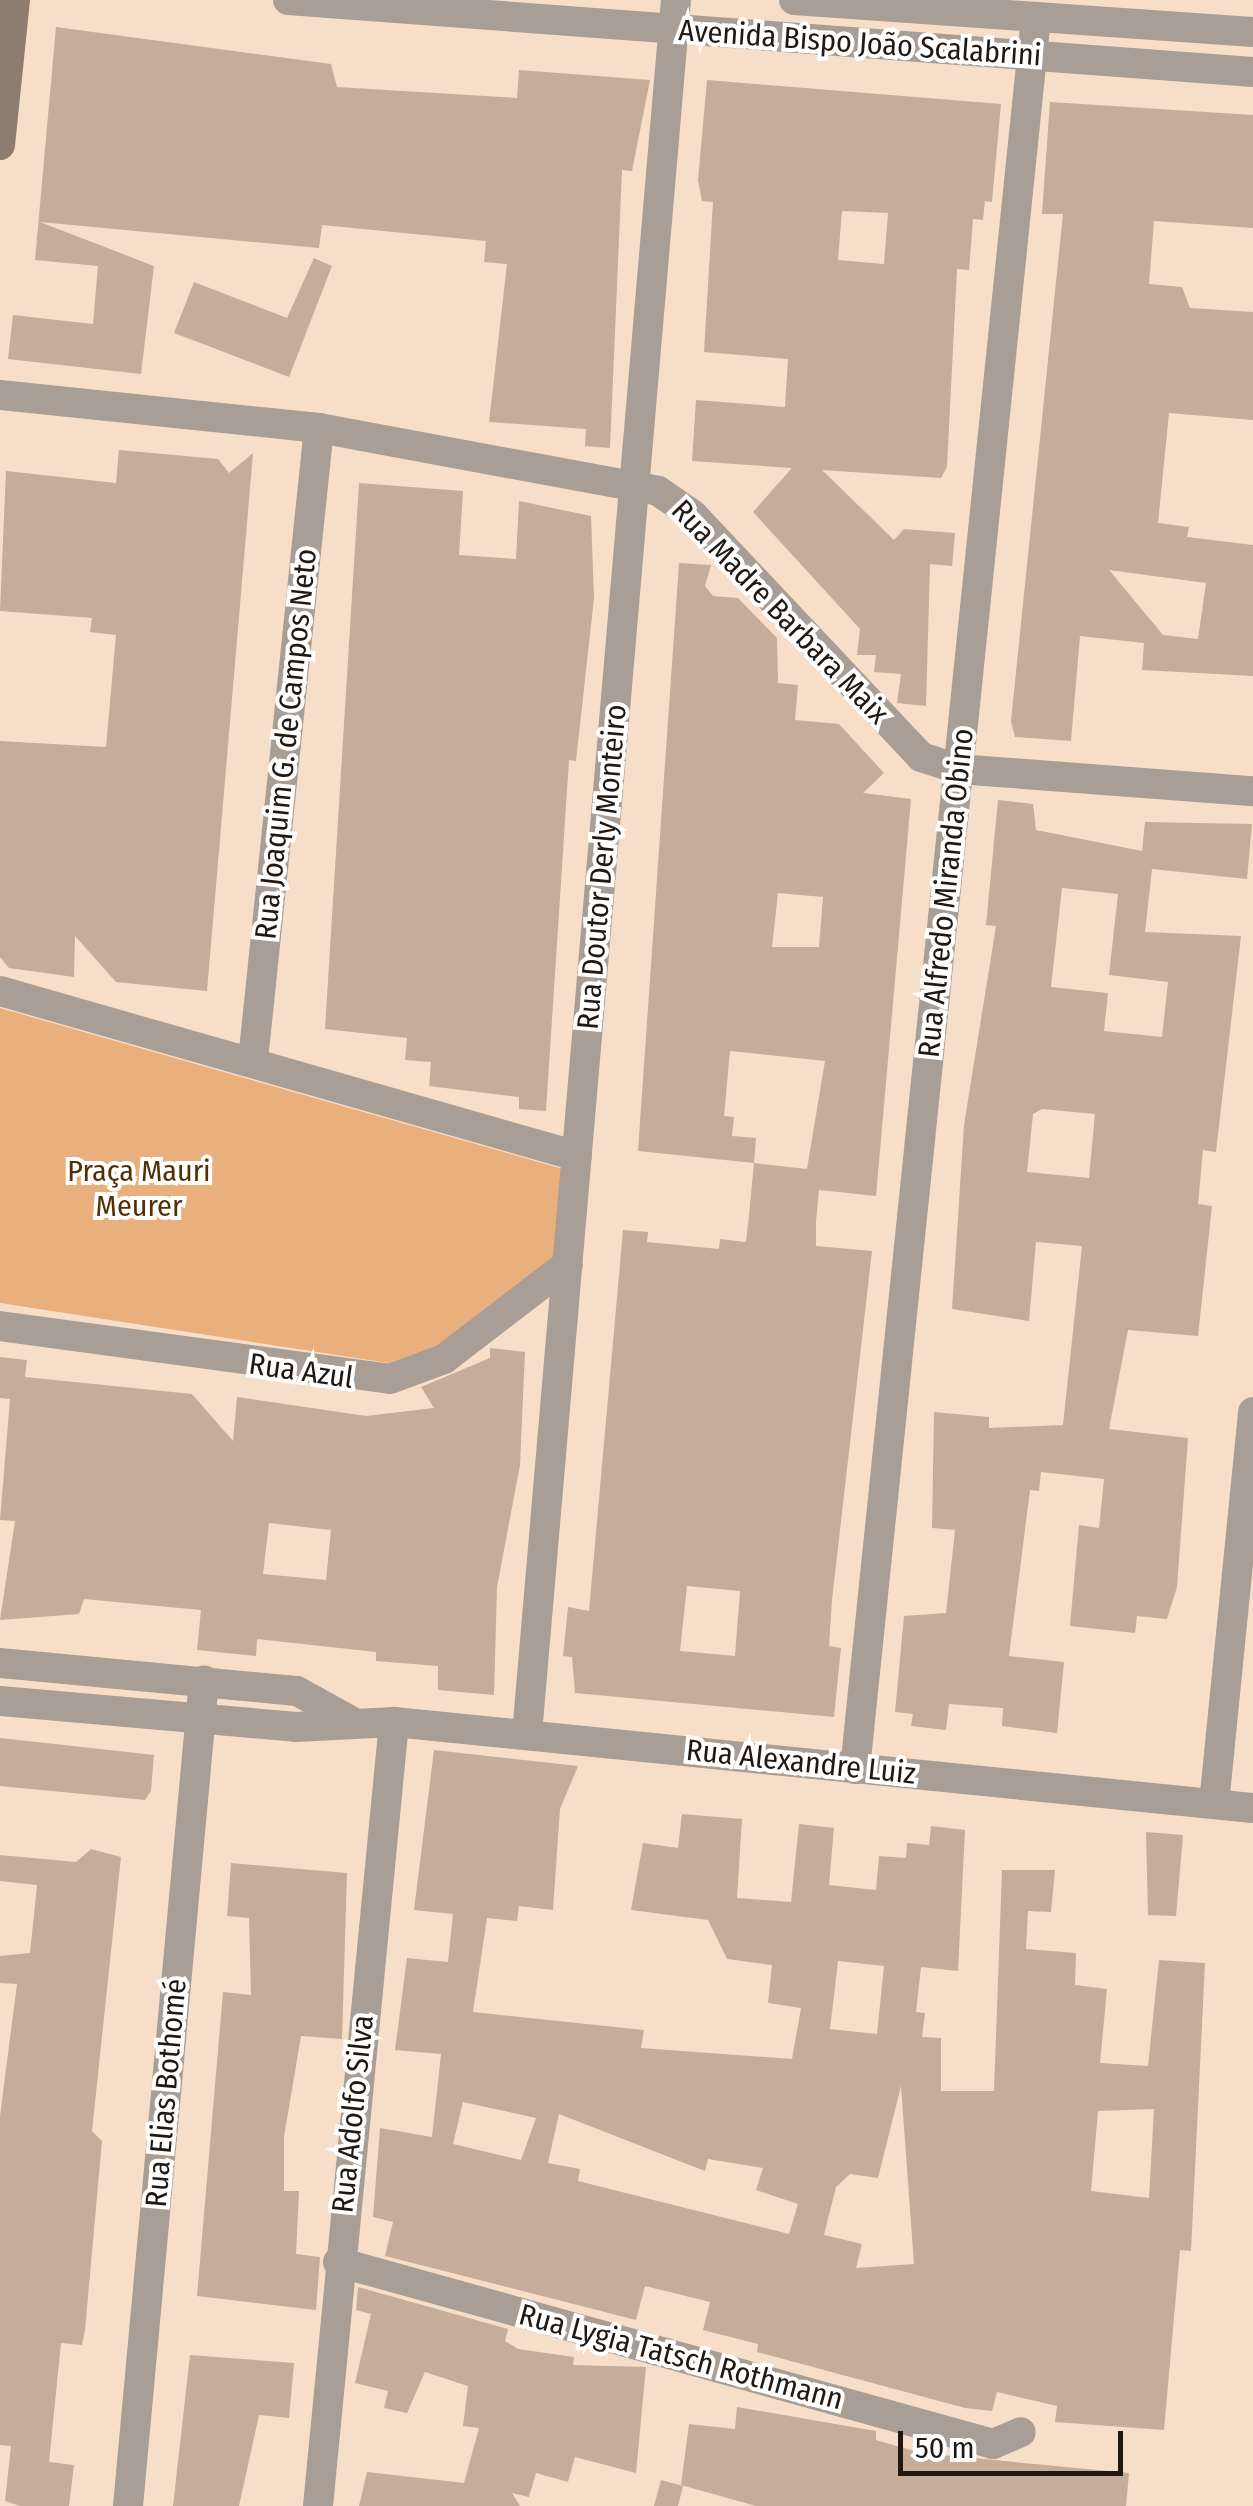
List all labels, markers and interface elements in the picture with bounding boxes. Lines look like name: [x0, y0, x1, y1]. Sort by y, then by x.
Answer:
street label: Avenida Bispo João Scalabrini: [677, 12, 1043, 74]
street label: Rua Madre Barbara Maix: [664, 493, 896, 731]
street label: Rua Joaquim G. de Campos Neto: [248, 547, 324, 941]
street label: Rua Doutor Derly Monteiro: [570, 703, 634, 1031]
street label: Rua Alfredo Miranda Obino: [911, 727, 981, 1059]
park label: Praça Mauri Meurer: [67, 1153, 211, 1224]
street label: Rua Azul: [247, 1346, 355, 1396]
street label: Rua Alexandre Luiz: [684, 1732, 918, 1792]
street label: Rua Elias Bothomé: [138, 1977, 194, 2209]
street label: Rua Adolfo Silva: [325, 2013, 381, 2215]
street label: Rua Lygia Tatsch Rothmann: [515, 2296, 847, 2418]
scale bar: [903, 2411, 1128, 2473]
text: 50 m: [915, 2430, 975, 2466]

